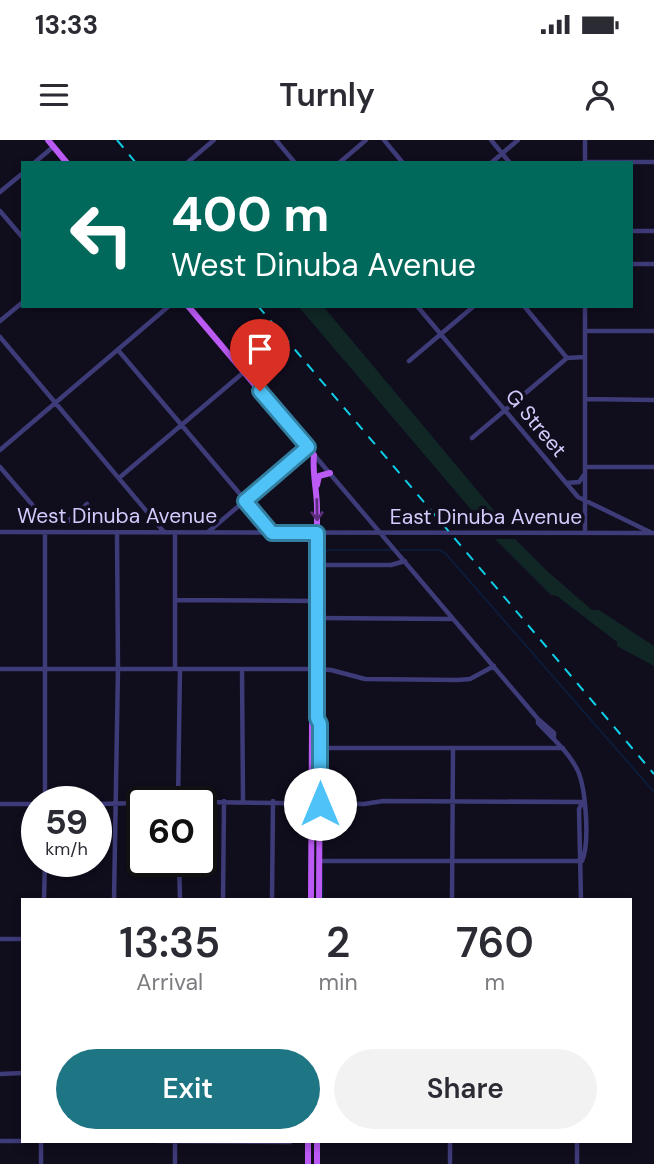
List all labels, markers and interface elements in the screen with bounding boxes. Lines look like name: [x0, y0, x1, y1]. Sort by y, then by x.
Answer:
text: 13:33: [35, 8, 98, 42]
text: Turnly: [279, 74, 375, 116]
icon: menu: [35, 76, 73, 114]
icon: person: [581, 76, 619, 114]
text: 400 m: [171, 182, 329, 246]
icon: left: [56, 189, 147, 280]
text: West Dinuba Avenue: [171, 244, 476, 286]
pin: [230, 319, 290, 391]
icon: arrive: [241, 330, 279, 368]
street label: G Street: [499, 383, 573, 463]
one-way arrow: [310, 498, 324, 521]
street label: West Dinuba Avenue: [17, 502, 217, 530]
street label: East Dinuba Avenue: [390, 503, 582, 531]
position arrow: [283, 767, 357, 841]
speed limit sign: 60: [126, 786, 217, 877]
text: 59: [45, 799, 88, 845]
text: km/h: [45, 837, 88, 861]
text: 13:35: [119, 915, 220, 970]
text: 2: [326, 915, 350, 970]
text: 760: [456, 915, 534, 970]
text: Arrival: [136, 967, 203, 997]
text: min: [318, 967, 358, 997]
text: m: [485, 967, 505, 997]
button: Exit: [56, 1049, 320, 1129]
button: Share: [334, 1049, 597, 1129]

